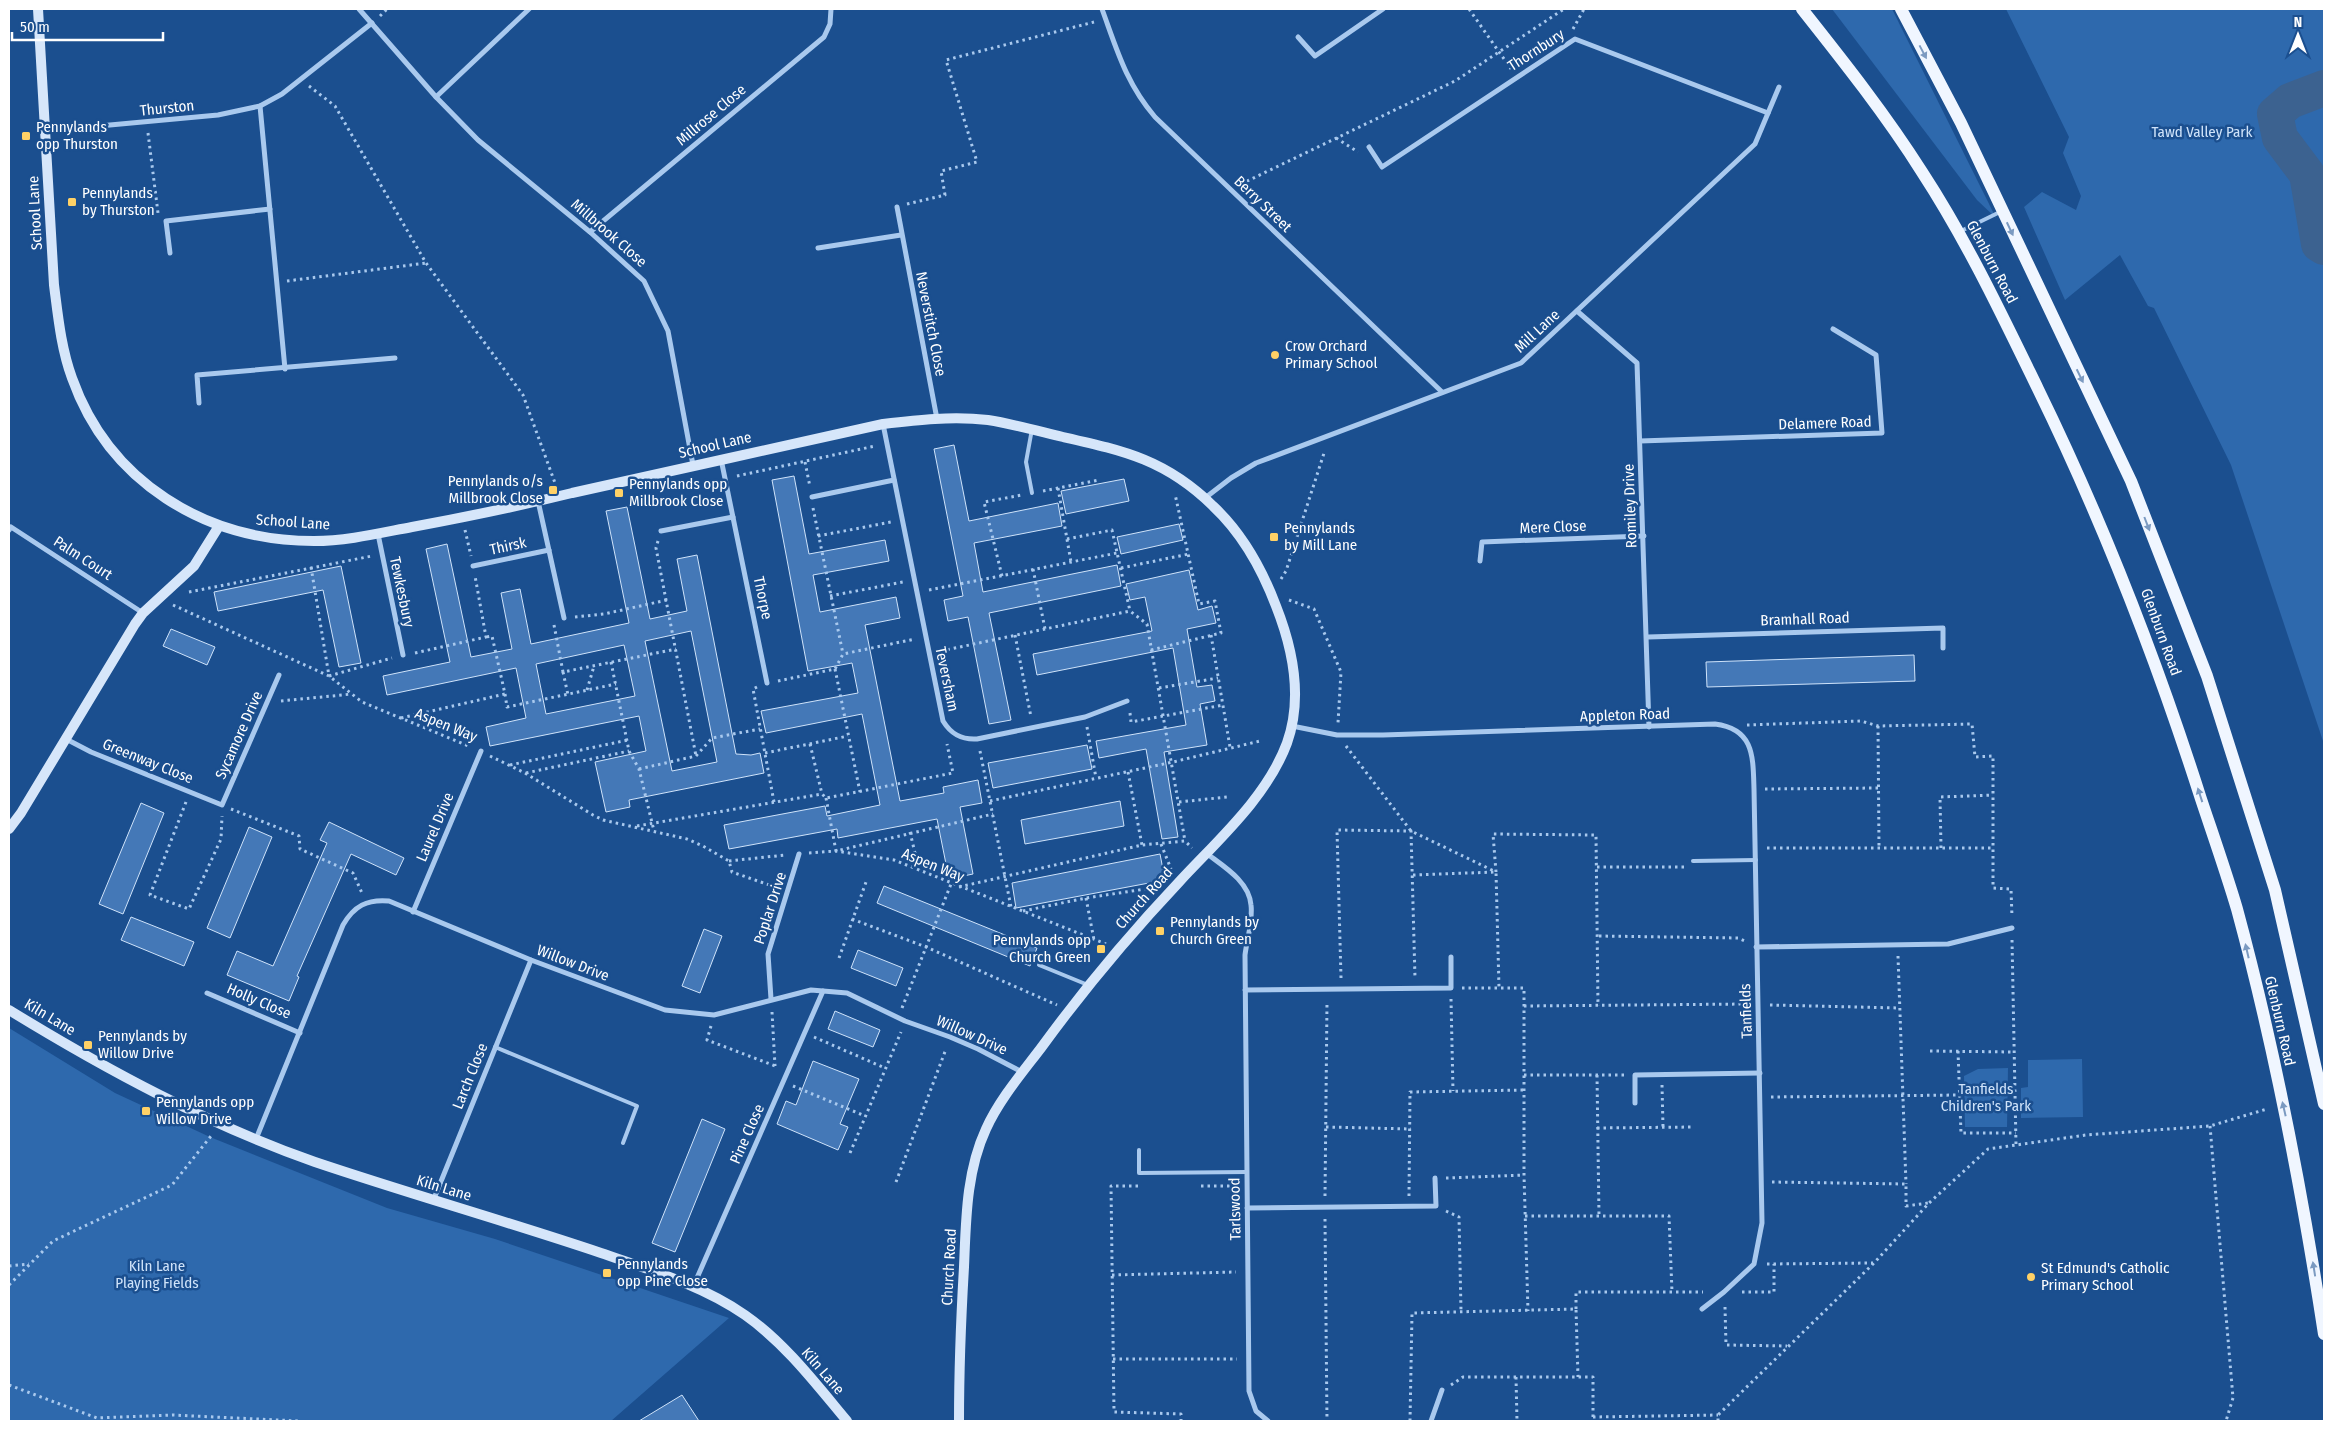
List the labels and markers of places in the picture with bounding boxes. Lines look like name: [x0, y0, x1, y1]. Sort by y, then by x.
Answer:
place label: Pennylands opp Thurston: [36, 118, 118, 153]
marker: Pennylands opp Thurston: [20, 130, 32, 142]
place label: Pennylands by Thurston: [82, 184, 155, 219]
marker: Pennylands by Thurston: [66, 196, 78, 208]
place label: Crow Orchard Primary School: [1285, 337, 1377, 372]
marker: Crow Orchard Primary School: [1269, 349, 1281, 361]
place label: Pennylands o/s Millbrook Close: [448, 472, 543, 507]
place label: Pennylands opp Millbrook Close: [629, 475, 727, 510]
marker: Pennylands o/s Millbrook Close: [547, 484, 559, 496]
marker: Pennylands opp Millbrook Close: [613, 487, 625, 499]
place label: Pennylands by Mill Lane: [1284, 519, 1357, 554]
marker: Pennylands by Mill Lane: [1268, 531, 1280, 543]
place label: Pennylands by Church Green: [1170, 913, 1259, 948]
marker: Pennylands by Church Green: [1154, 925, 1166, 937]
place label: Pennylands opp Church Green: [993, 931, 1091, 966]
marker: Pennylands opp Church Green: [1095, 943, 1107, 955]
place label: Pennylands by Willow Drive: [98, 1027, 187, 1062]
marker: Pennylands by Willow Drive: [82, 1039, 94, 1051]
place label: Pennylands opp Willow Drive: [156, 1093, 254, 1128]
marker: Pennylands opp Willow Drive: [140, 1105, 152, 1117]
place label: Pennylands opp Pine Close: [617, 1255, 708, 1290]
place label: St Edmund's Catholic Primary School: [2041, 1259, 2170, 1294]
marker: Pennylands opp Pine Close: [601, 1267, 613, 1279]
marker: St Edmund's Catholic Primary School: [2025, 1271, 2037, 1283]

